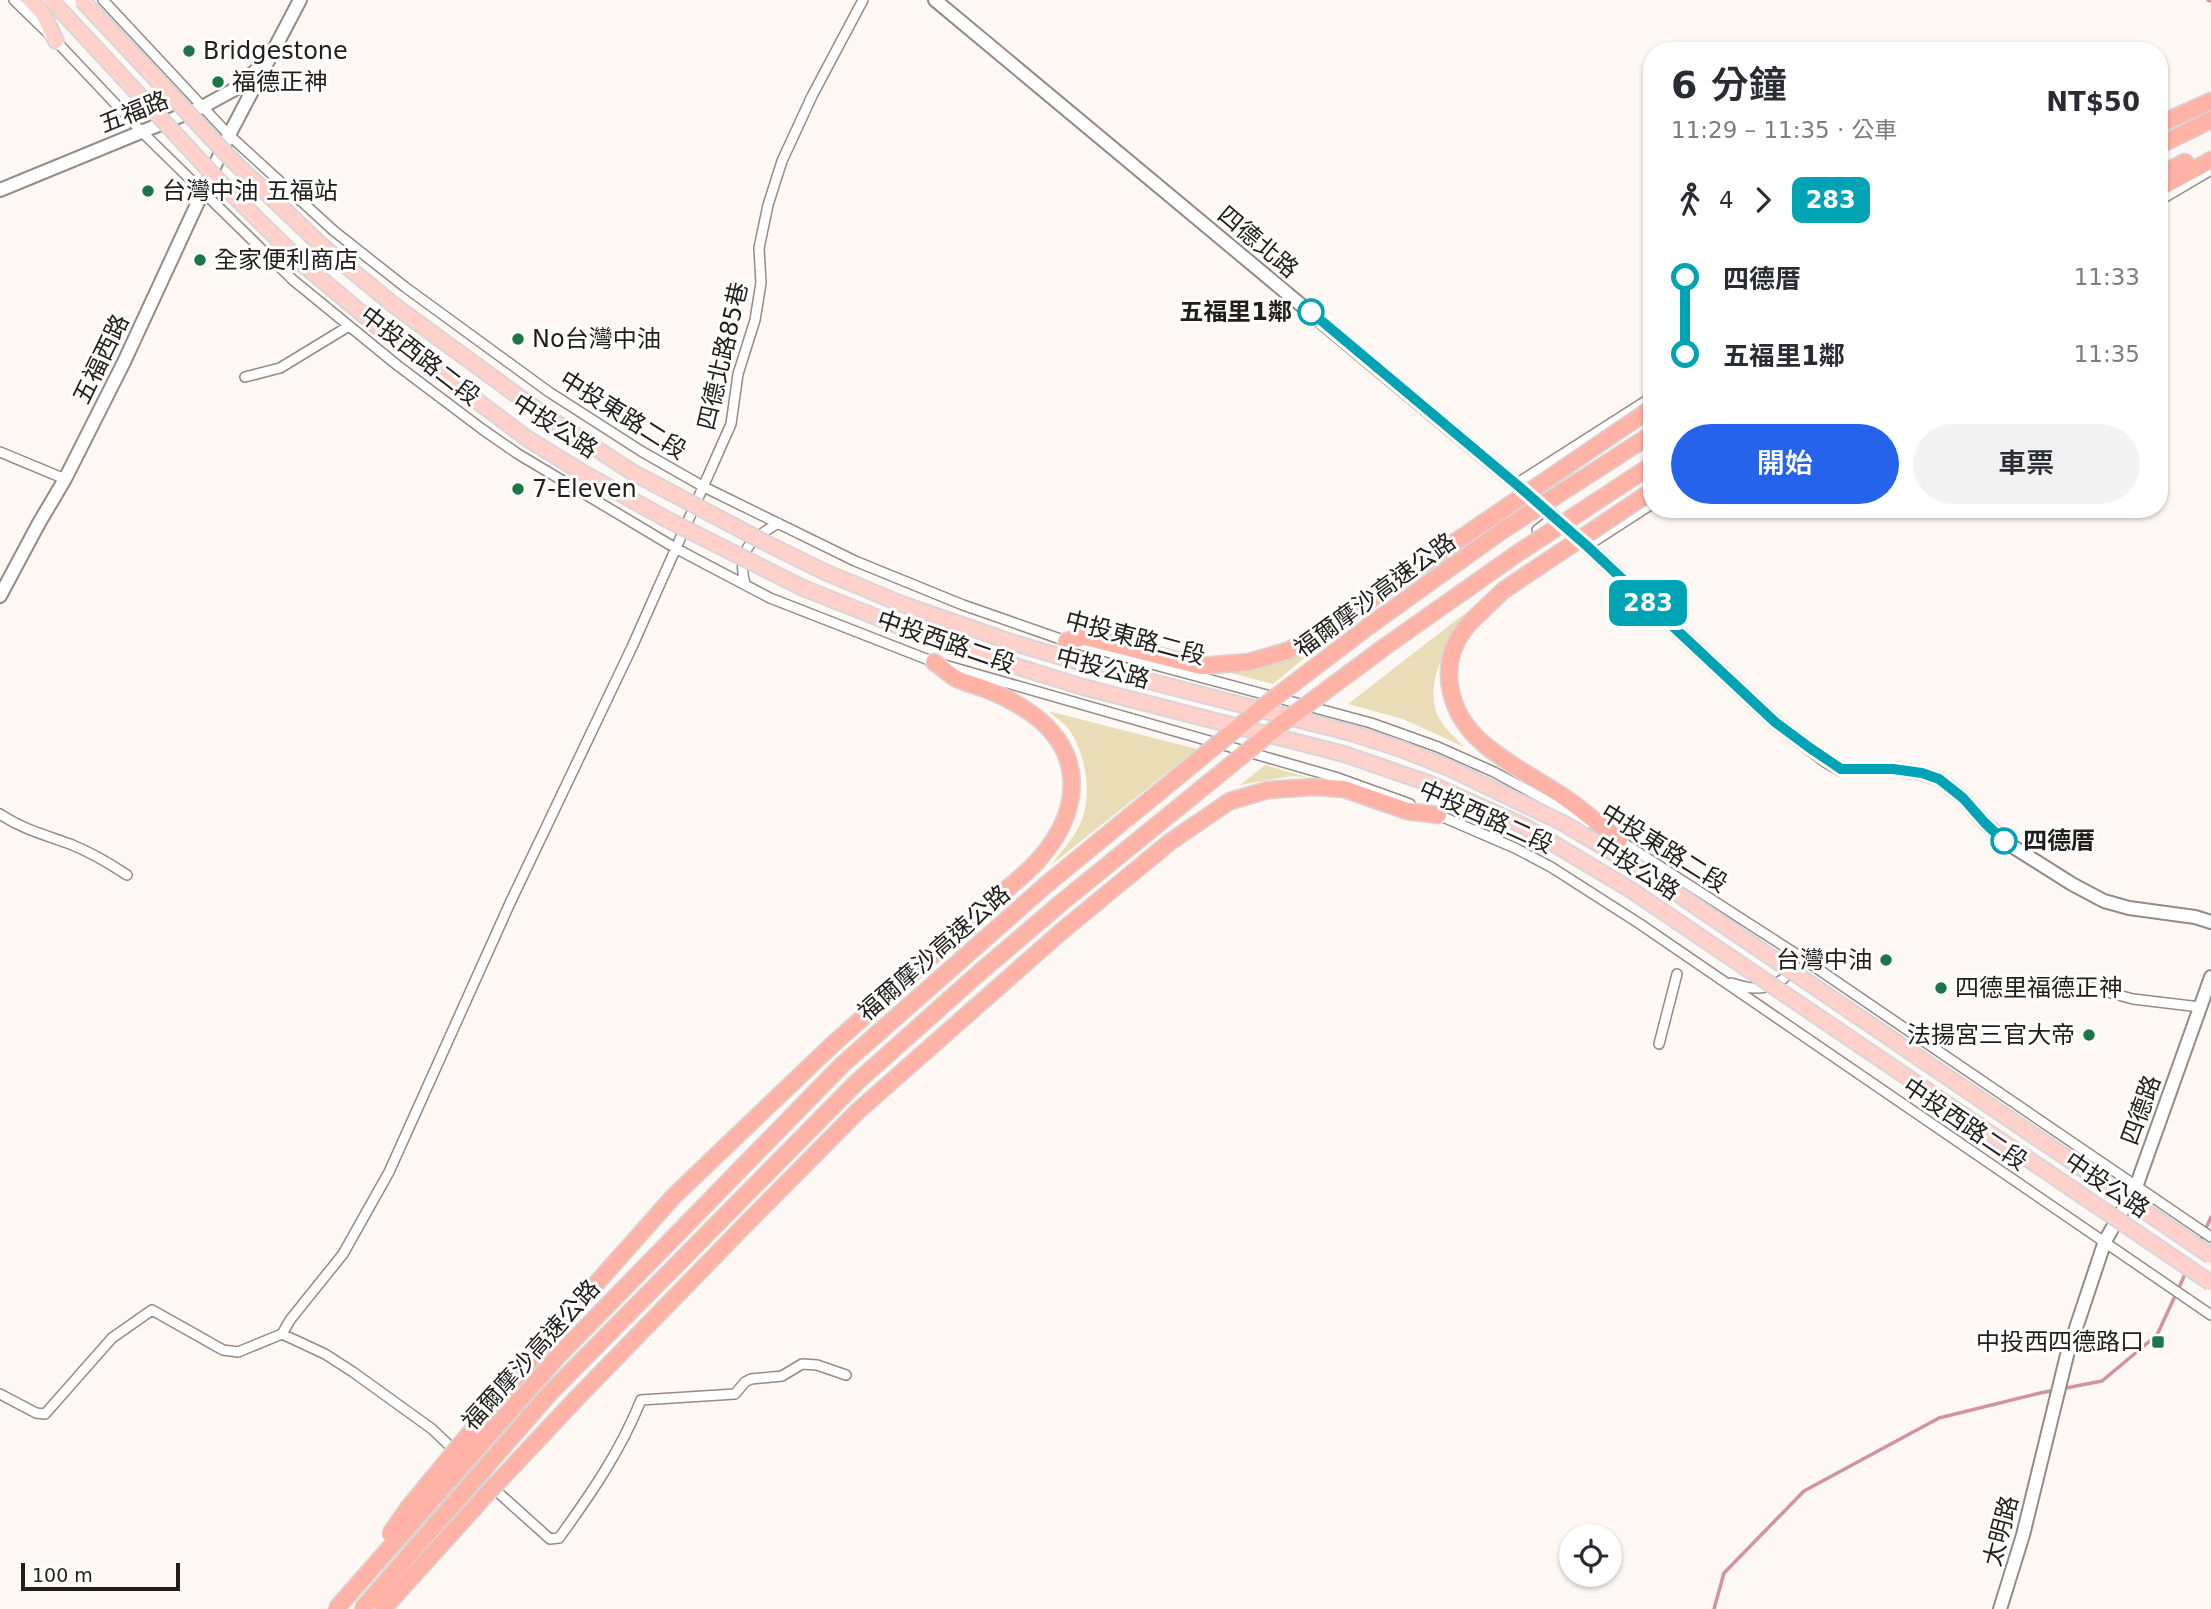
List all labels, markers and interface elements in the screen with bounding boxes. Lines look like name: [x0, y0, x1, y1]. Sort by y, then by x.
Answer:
place label: Bridgestone: [203, 37, 348, 65]
marker: Bridgestone: [181, 43, 197, 59]
text: 6 分鐘: [1671, 63, 1787, 107]
place label: 福德正神: [232, 68, 328, 96]
marker: 福德正神: [210, 74, 226, 90]
street label: 五福路: [95, 86, 173, 138]
text: NT$50: [2046, 87, 2140, 117]
text: 11:29 – 11:35 · 公車: [1671, 117, 1898, 143]
place label: 台灣中油 五福站: [162, 177, 338, 205]
icon: walk: [1671, 181, 1709, 219]
icon: forward: [1744, 181, 1782, 219]
marker: 台灣中油 五福站: [140, 183, 156, 199]
text: 283: [1806, 186, 1856, 214]
text: 4: [1719, 187, 1734, 213]
street label: 四德北路: [1212, 200, 1304, 284]
place label: 全家便利商店: [214, 246, 358, 274]
marker: 全家便利商店: [192, 252, 208, 268]
text: 四德厝: [1723, 264, 1801, 294]
text: 11:33: [2074, 264, 2140, 290]
street label: 四德北路85巷: [692, 280, 754, 432]
place label: 五福里1鄰: [1179, 298, 1292, 326]
marker: 五福里1鄰: [1298, 299, 1324, 325]
street label: 中投西路二段: [355, 301, 485, 411]
street label: 五福西路: [67, 310, 135, 408]
place label: No台灣中油: [532, 325, 661, 353]
marker: No台灣中油: [510, 331, 526, 347]
text: 五福里1鄰: [1723, 341, 1845, 371]
text: 11:35: [2074, 341, 2140, 367]
street label: 中投東路二段: [555, 365, 691, 465]
street label: 中投公路: [507, 388, 603, 464]
button: 開始: [1671, 424, 1899, 504]
button: 車票: [1913, 424, 2140, 504]
place label: 7-Eleven: [532, 475, 637, 503]
marker: 7-Eleven: [510, 481, 526, 497]
street label: 福爾摩沙高速公路: [1289, 527, 1461, 663]
line badge: 283: [1608, 580, 1688, 626]
text: 283: [1623, 589, 1673, 617]
street label: 中投西路二段: [873, 605, 1019, 679]
street label: 中投東路二段: [1062, 606, 1208, 670]
street label: 中投公路: [1053, 642, 1153, 694]
street label: 中投西路二段: [1415, 775, 1557, 859]
street label: 中投東路二段: [1596, 798, 1732, 898]
place label: 四德厝: [2023, 827, 2095, 855]
marker: 四德厝: [1991, 828, 2017, 854]
street label: 中投公路: [1589, 830, 1685, 906]
street label: 福爾摩沙高速公路: [852, 879, 1016, 1027]
place label: 台灣中油: [1776, 946, 1872, 974]
marker: 台灣中油: [1878, 952, 1894, 968]
place label: 四德里福德正神: [1955, 974, 2123, 1002]
marker: 四德里福德正神: [1933, 980, 1949, 996]
place label: 法揚宮三官大帝: [1907, 1021, 2075, 1049]
marker: 法揚宮三官大帝: [2081, 1027, 2097, 1043]
street label: 四德路: [2116, 1071, 2166, 1149]
street label: 中投西路二段: [1897, 1072, 2033, 1176]
street label: 中投公路: [2059, 1147, 2155, 1223]
street label: 福爾摩沙高速公路: [456, 1274, 606, 1436]
place label: 中投西四德路口: [1976, 1328, 2144, 1356]
marker: 中投西四德路口: [2150, 1334, 2166, 1350]
street label: 太明路: [1978, 1493, 2024, 1569]
map controls: [1559, 1524, 1622, 1587]
button: locate: [1559, 1524, 1622, 1587]
scale bar: [21, 1560, 180, 1592]
text: 100 m: [32, 1564, 93, 1586]

